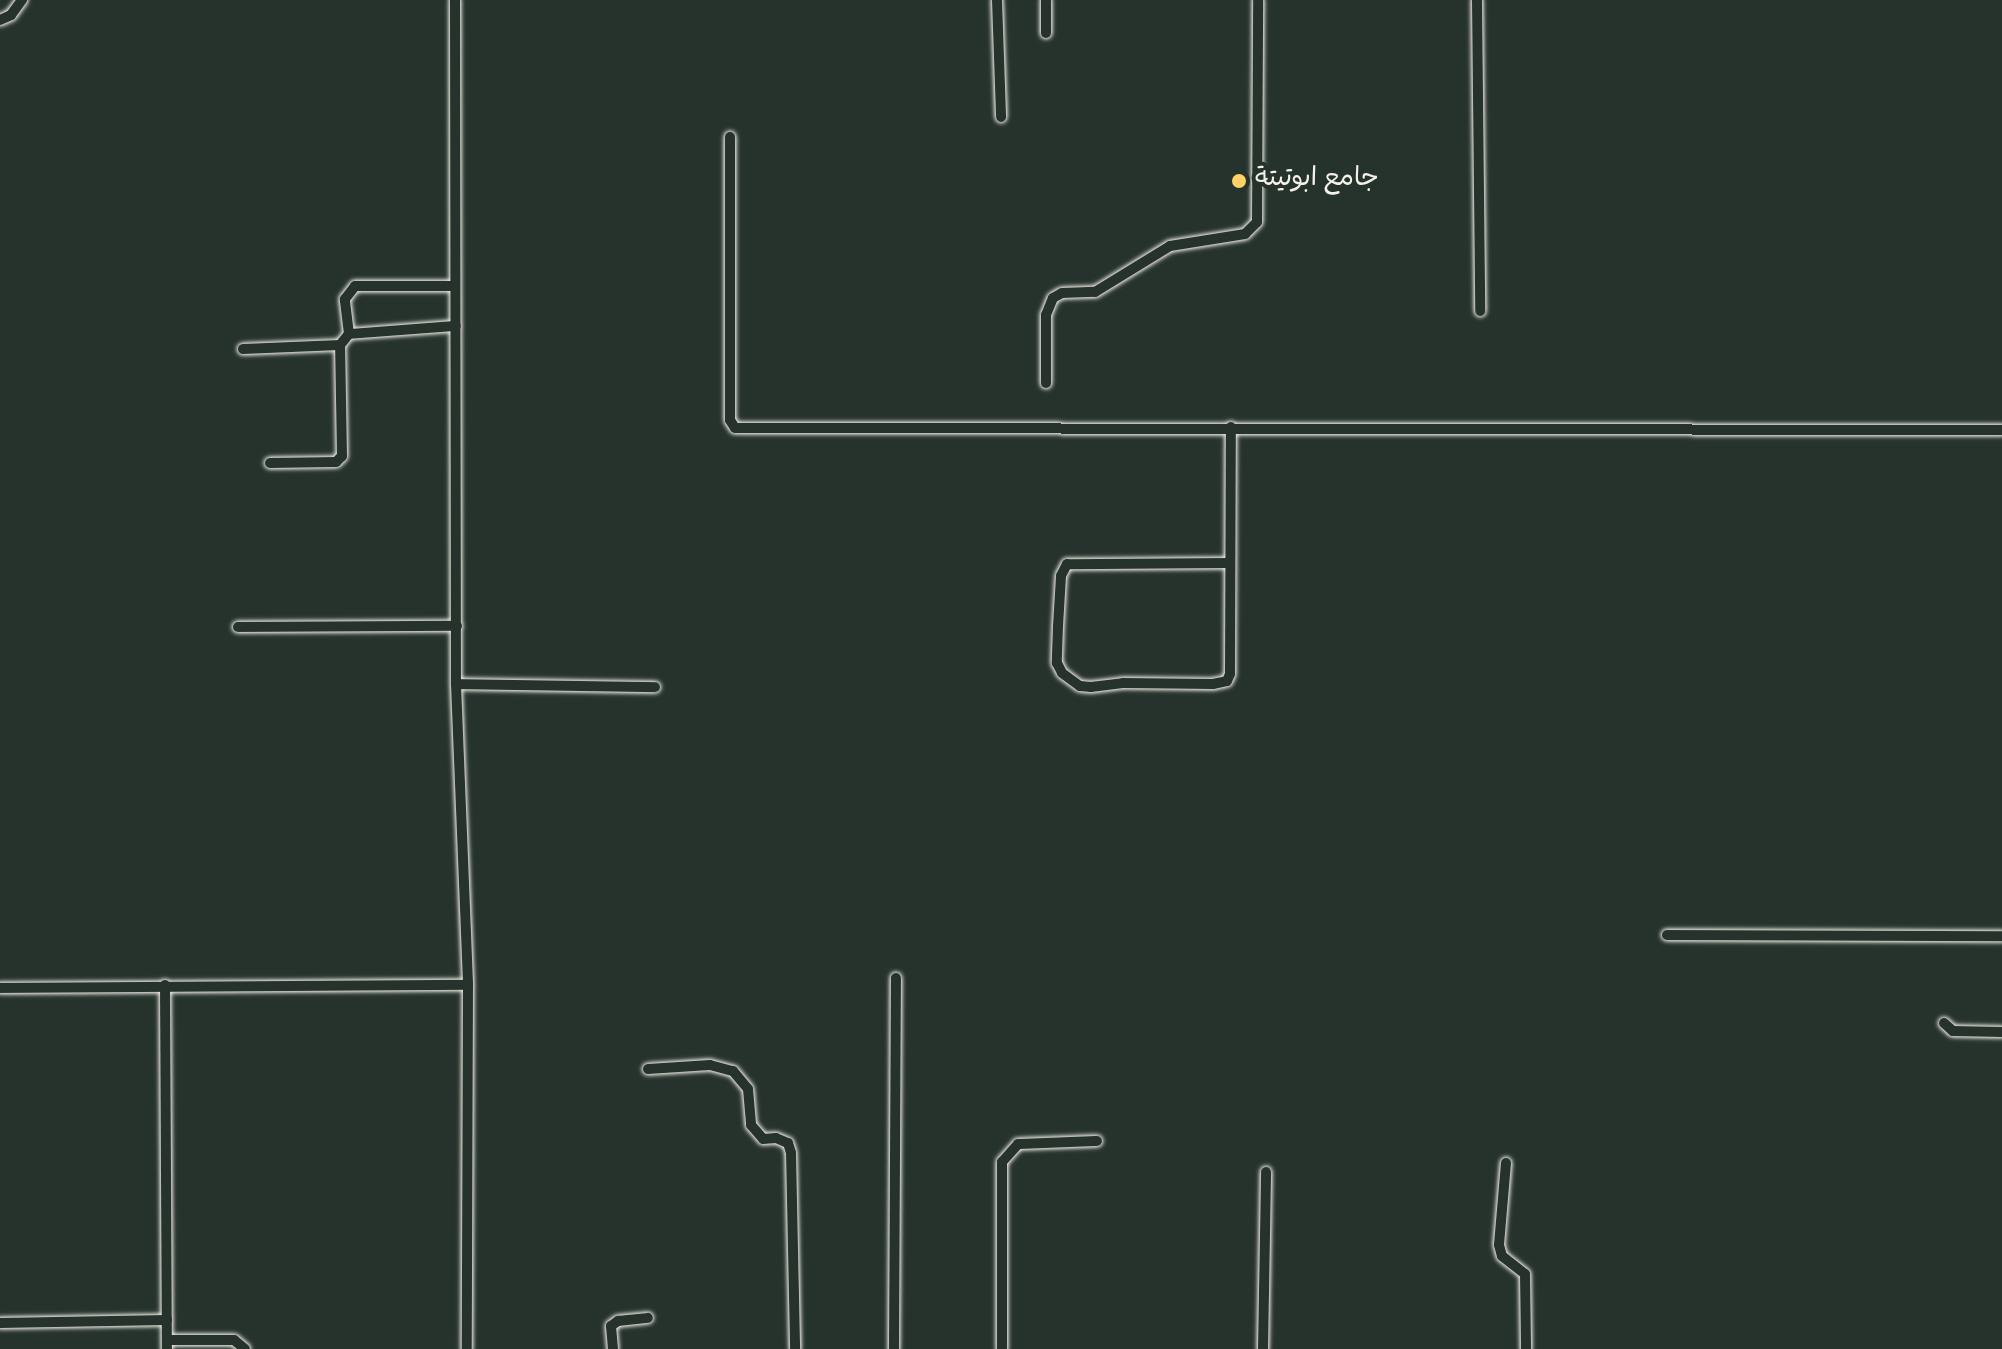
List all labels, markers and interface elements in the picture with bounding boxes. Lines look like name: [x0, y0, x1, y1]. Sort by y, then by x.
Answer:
place label: جامع ابوتيتة: [1255, 165, 1379, 197]
marker: جامع ابوتيتة: [1230, 172, 1248, 190]

